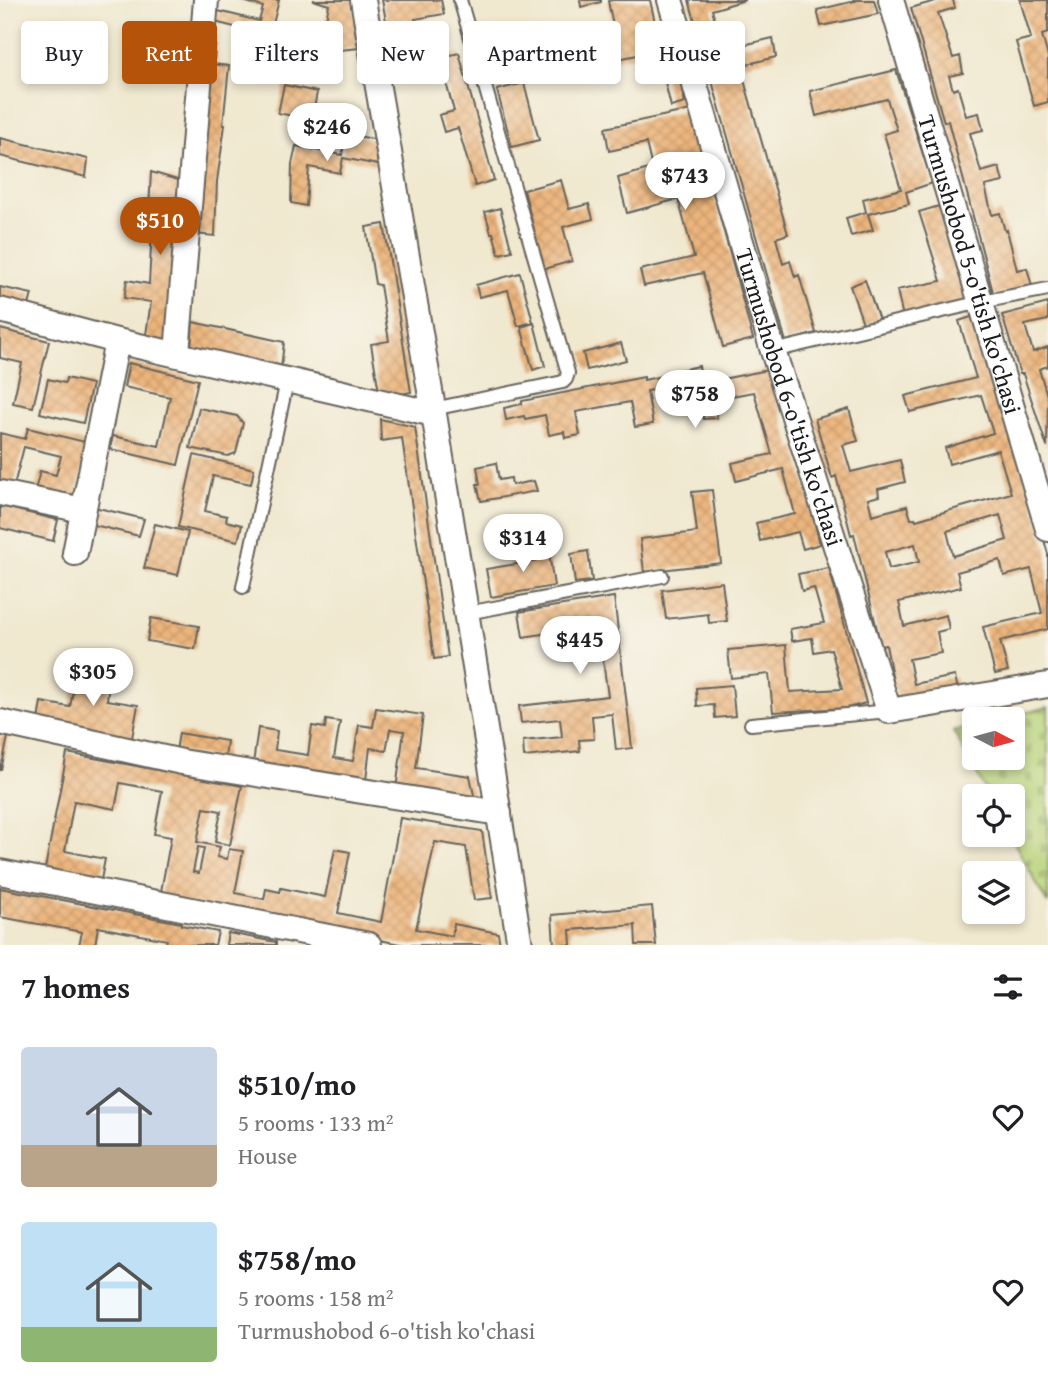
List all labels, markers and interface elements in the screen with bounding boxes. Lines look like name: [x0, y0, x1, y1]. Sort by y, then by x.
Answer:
chip: Buy: [21, 21, 108, 84]
chip: Rent: [122, 21, 217, 84]
chip: Filters: [231, 21, 343, 84]
chip: New: [357, 21, 449, 84]
chip: Apartment: [463, 21, 621, 84]
chip: House: [635, 21, 745, 84]
pin: $246: [286, 104, 368, 163]
text: $246: [303, 109, 351, 142]
street label: Turmushobod 5-o'tish ko'chasi: [909, 111, 1031, 418]
pin: $743: [644, 152, 726, 212]
text: $743: [661, 158, 709, 191]
pin: $510: [119, 198, 201, 257]
text: $510: [136, 203, 184, 236]
street label: Turmushobod 6-o'tish ko'chasi: [727, 244, 853, 551]
pin: $758: [654, 370, 736, 430]
text: $758: [671, 376, 719, 409]
pin: $314: [482, 514, 564, 574]
text: $314: [499, 520, 547, 553]
pin: $445: [539, 616, 621, 676]
text: $445: [556, 622, 604, 655]
pin: $305: [52, 648, 134, 708]
text: $305: [69, 654, 117, 687]
north arrow: [962, 707, 1026, 770]
map controls: [962, 707, 1025, 924]
button: locate: [962, 784, 1025, 847]
button: layers: [962, 861, 1025, 924]
text: 7 homes: [21, 965, 130, 1009]
icon: filters: [989, 968, 1027, 1006]
text: $510/mo: [238, 1062, 356, 1106]
icon: home: [77, 1075, 161, 1159]
icon: heart: [989, 1098, 1027, 1136]
text: 5 rooms · 133 m²: [238, 1106, 393, 1139]
text: House: [238, 1139, 297, 1172]
text: $758/mo: [238, 1237, 356, 1281]
icon: home: [77, 1250, 161, 1334]
icon: heart: [989, 1273, 1027, 1311]
text: 5 rooms · 158 m²: [238, 1281, 393, 1314]
text: Turmushobod 6-o'tish ko'chasi: [238, 1314, 535, 1347]

